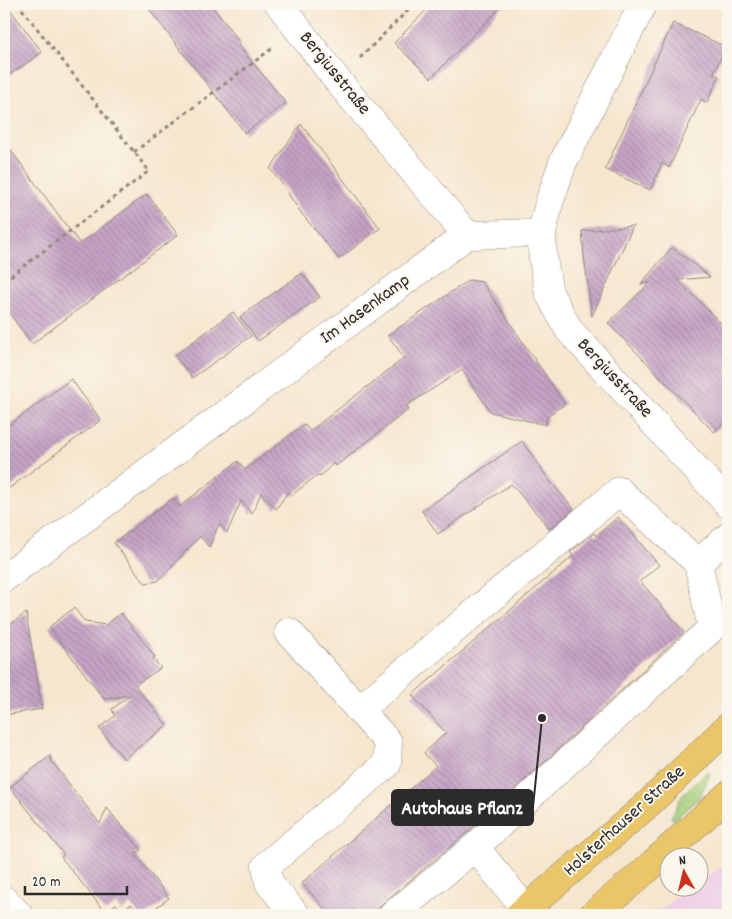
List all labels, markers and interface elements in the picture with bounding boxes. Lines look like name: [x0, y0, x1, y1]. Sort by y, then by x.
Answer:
street label: Bergiusstraße: [292, 26, 376, 122]
street label: Im Hasenkamp: [315, 268, 417, 352]
street label: Bergiusstraße: [570, 333, 658, 425]
street label: Holsterhauser Straße: [558, 760, 692, 884]
callout: Autohaus Pflanz: [392, 790, 533, 825]
text: Autohaus Pflanz: [401, 796, 523, 824]
north arrow: [660, 846, 710, 896]
text: N: [678, 851, 687, 871]
scale bar: [25, 864, 128, 896]
text: 20 m: [32, 872, 60, 894]

